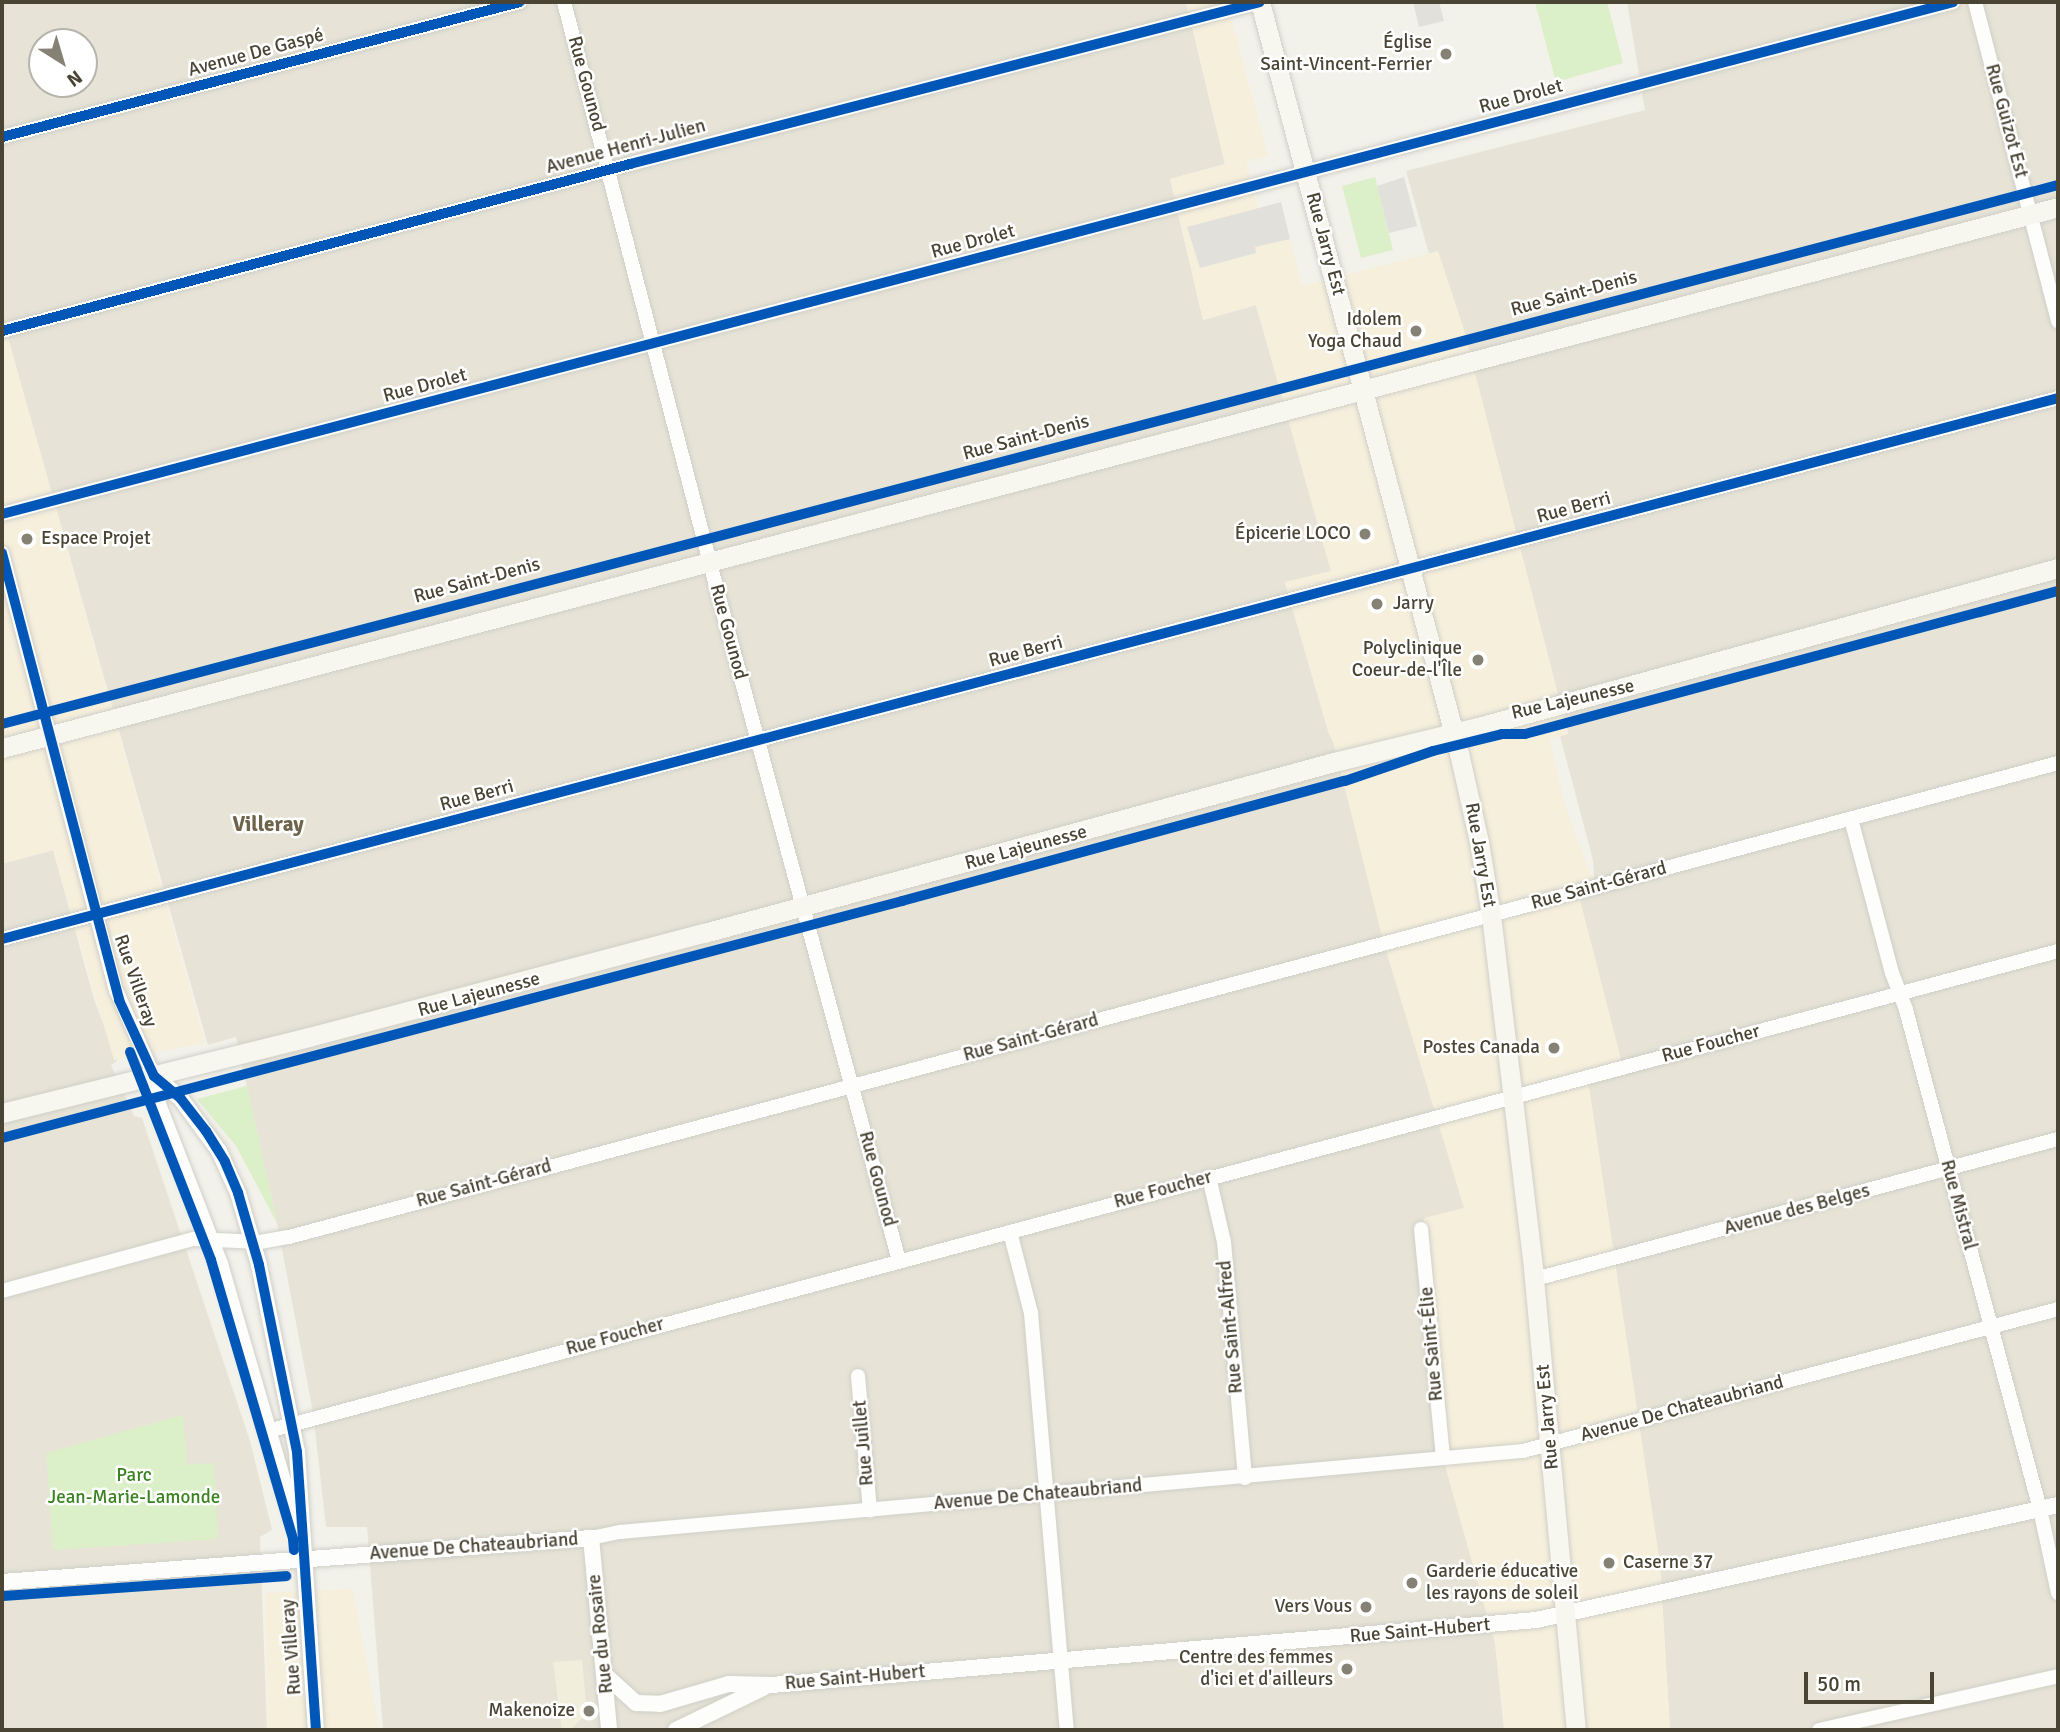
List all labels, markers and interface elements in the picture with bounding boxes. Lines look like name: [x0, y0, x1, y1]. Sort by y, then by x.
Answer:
street label: Avenue De Gaspé: [186, 24, 326, 82]
north arrow: [28, 28, 98, 98]
place label: Église Saint-Vincent-Ferrier: [1260, 32, 1432, 76]
street label: Rue Gounod: [562, 34, 610, 134]
marker: Église Saint-Vincent-Ferrier: [1438, 46, 1454, 62]
street label: Rue Guizot Est: [1980, 61, 2032, 181]
text: N: [62, 65, 87, 92]
street label: Rue Drolet: [1477, 75, 1565, 119]
street label: Avenue Henri-Julien: [544, 115, 708, 179]
street label: Rue Jarry Est: [1300, 190, 1350, 298]
street label: Rue Drolet: [929, 220, 1017, 264]
street label: Rue Saint-Denis: [1508, 266, 1640, 322]
place label: Idolem Yoga Chaud: [1308, 309, 1402, 353]
marker: Idolem Yoga Chaud: [1408, 323, 1424, 339]
street label: Rue Drolet: [381, 364, 469, 408]
street label: Rue Saint-Denis: [960, 410, 1092, 466]
street label: Rue Berri: [1535, 487, 1613, 529]
place label: Épicerie LOCO: [1235, 523, 1351, 545]
marker: Épicerie LOCO: [1357, 526, 1373, 542]
place label: Espace Projet: [41, 528, 151, 550]
marker: Espace Projet: [19, 531, 35, 547]
street label: Rue Saint-Denis: [411, 553, 543, 609]
street label: Rue Gounod: [704, 582, 752, 682]
place label: Jarry: [1393, 593, 1434, 615]
marker: Jarry: [1367, 594, 1387, 614]
street label: Rue Berri: [987, 631, 1065, 673]
place label: Polyclinique Coeur-de-l'Île: [1352, 638, 1462, 682]
marker: Polyclinique Coeur-de-l'Île: [1468, 650, 1488, 670]
street label: Rue Lajeunesse: [1509, 675, 1637, 725]
street label: Rue Berri: [438, 775, 516, 817]
street label: Rue Jarry Est: [1460, 801, 1500, 909]
district label: Villeray: [232, 811, 304, 837]
street label: Rue Lajeunesse: [962, 821, 1090, 875]
street label: Rue Saint-Gérard: [1529, 857, 1669, 915]
street label: Rue Villeray: [109, 932, 161, 1030]
street label: Rue Lajeunesse: [415, 968, 543, 1022]
street label: Rue Saint-Gérard: [961, 1009, 1101, 1067]
street label: Rue Foucher: [1660, 1020, 1762, 1068]
place label: Postes Canada: [1422, 1037, 1540, 1059]
marker: Postes Canada: [1546, 1040, 1562, 1056]
street label: Rue Gounod: [853, 1129, 901, 1229]
street label: Rue Saint-Gérard: [414, 1155, 554, 1213]
street label: Rue Mistral: [1935, 1157, 1981, 1253]
street label: Rue Foucher: [1112, 1166, 1214, 1214]
street label: Avenue des Belges: [1722, 1180, 1872, 1240]
street label: Rue Saint-Alfred: [1214, 1259, 1248, 1395]
street label: Rue Saint-Élie: [1416, 1286, 1448, 1402]
street label: Rue Foucher: [564, 1313, 666, 1361]
street label: Rue Jarry Est: [1532, 1363, 1564, 1471]
street label: Avenue De Chateaubriand: [1578, 1371, 1786, 1447]
street label: Rue Juillet: [849, 1399, 879, 1487]
park label: Parc Jean-Marie-Lamonde: [48, 1465, 220, 1509]
street label: Avenue De Chateaubriand: [933, 1475, 1143, 1515]
street label: Avenue De Chateaubriand: [369, 1528, 579, 1566]
place label: Caserne 37: [1623, 1552, 1713, 1574]
marker: Caserne 37: [1601, 1555, 1617, 1571]
place label: Garderie éducative les rayons de soleil: [1426, 1561, 1579, 1605]
street label: Rue du Rosaire: [583, 1573, 619, 1695]
marker: Garderie éducative les rayons de soleil: [1404, 1575, 1420, 1591]
place label: Vers Vous: [1275, 1596, 1352, 1618]
street label: Rue Villeray: [277, 1598, 307, 1696]
marker: Vers Vous: [1358, 1599, 1374, 1615]
street label: Rue Saint-Hubert: [1349, 1614, 1491, 1648]
place label: Centre des femmes d'ici et d'ailleurs: [1179, 1647, 1333, 1691]
scale bar: [1808, 1658, 1938, 1702]
street label: Rue Saint-Hubert: [784, 1661, 926, 1695]
marker: Centre des femmes d'ici et d'ailleurs: [1339, 1661, 1355, 1677]
text: 50 m: [1817, 1671, 1861, 1697]
place label: Makenoize: [488, 1700, 575, 1722]
marker: Makenoize: [581, 1703, 597, 1719]

